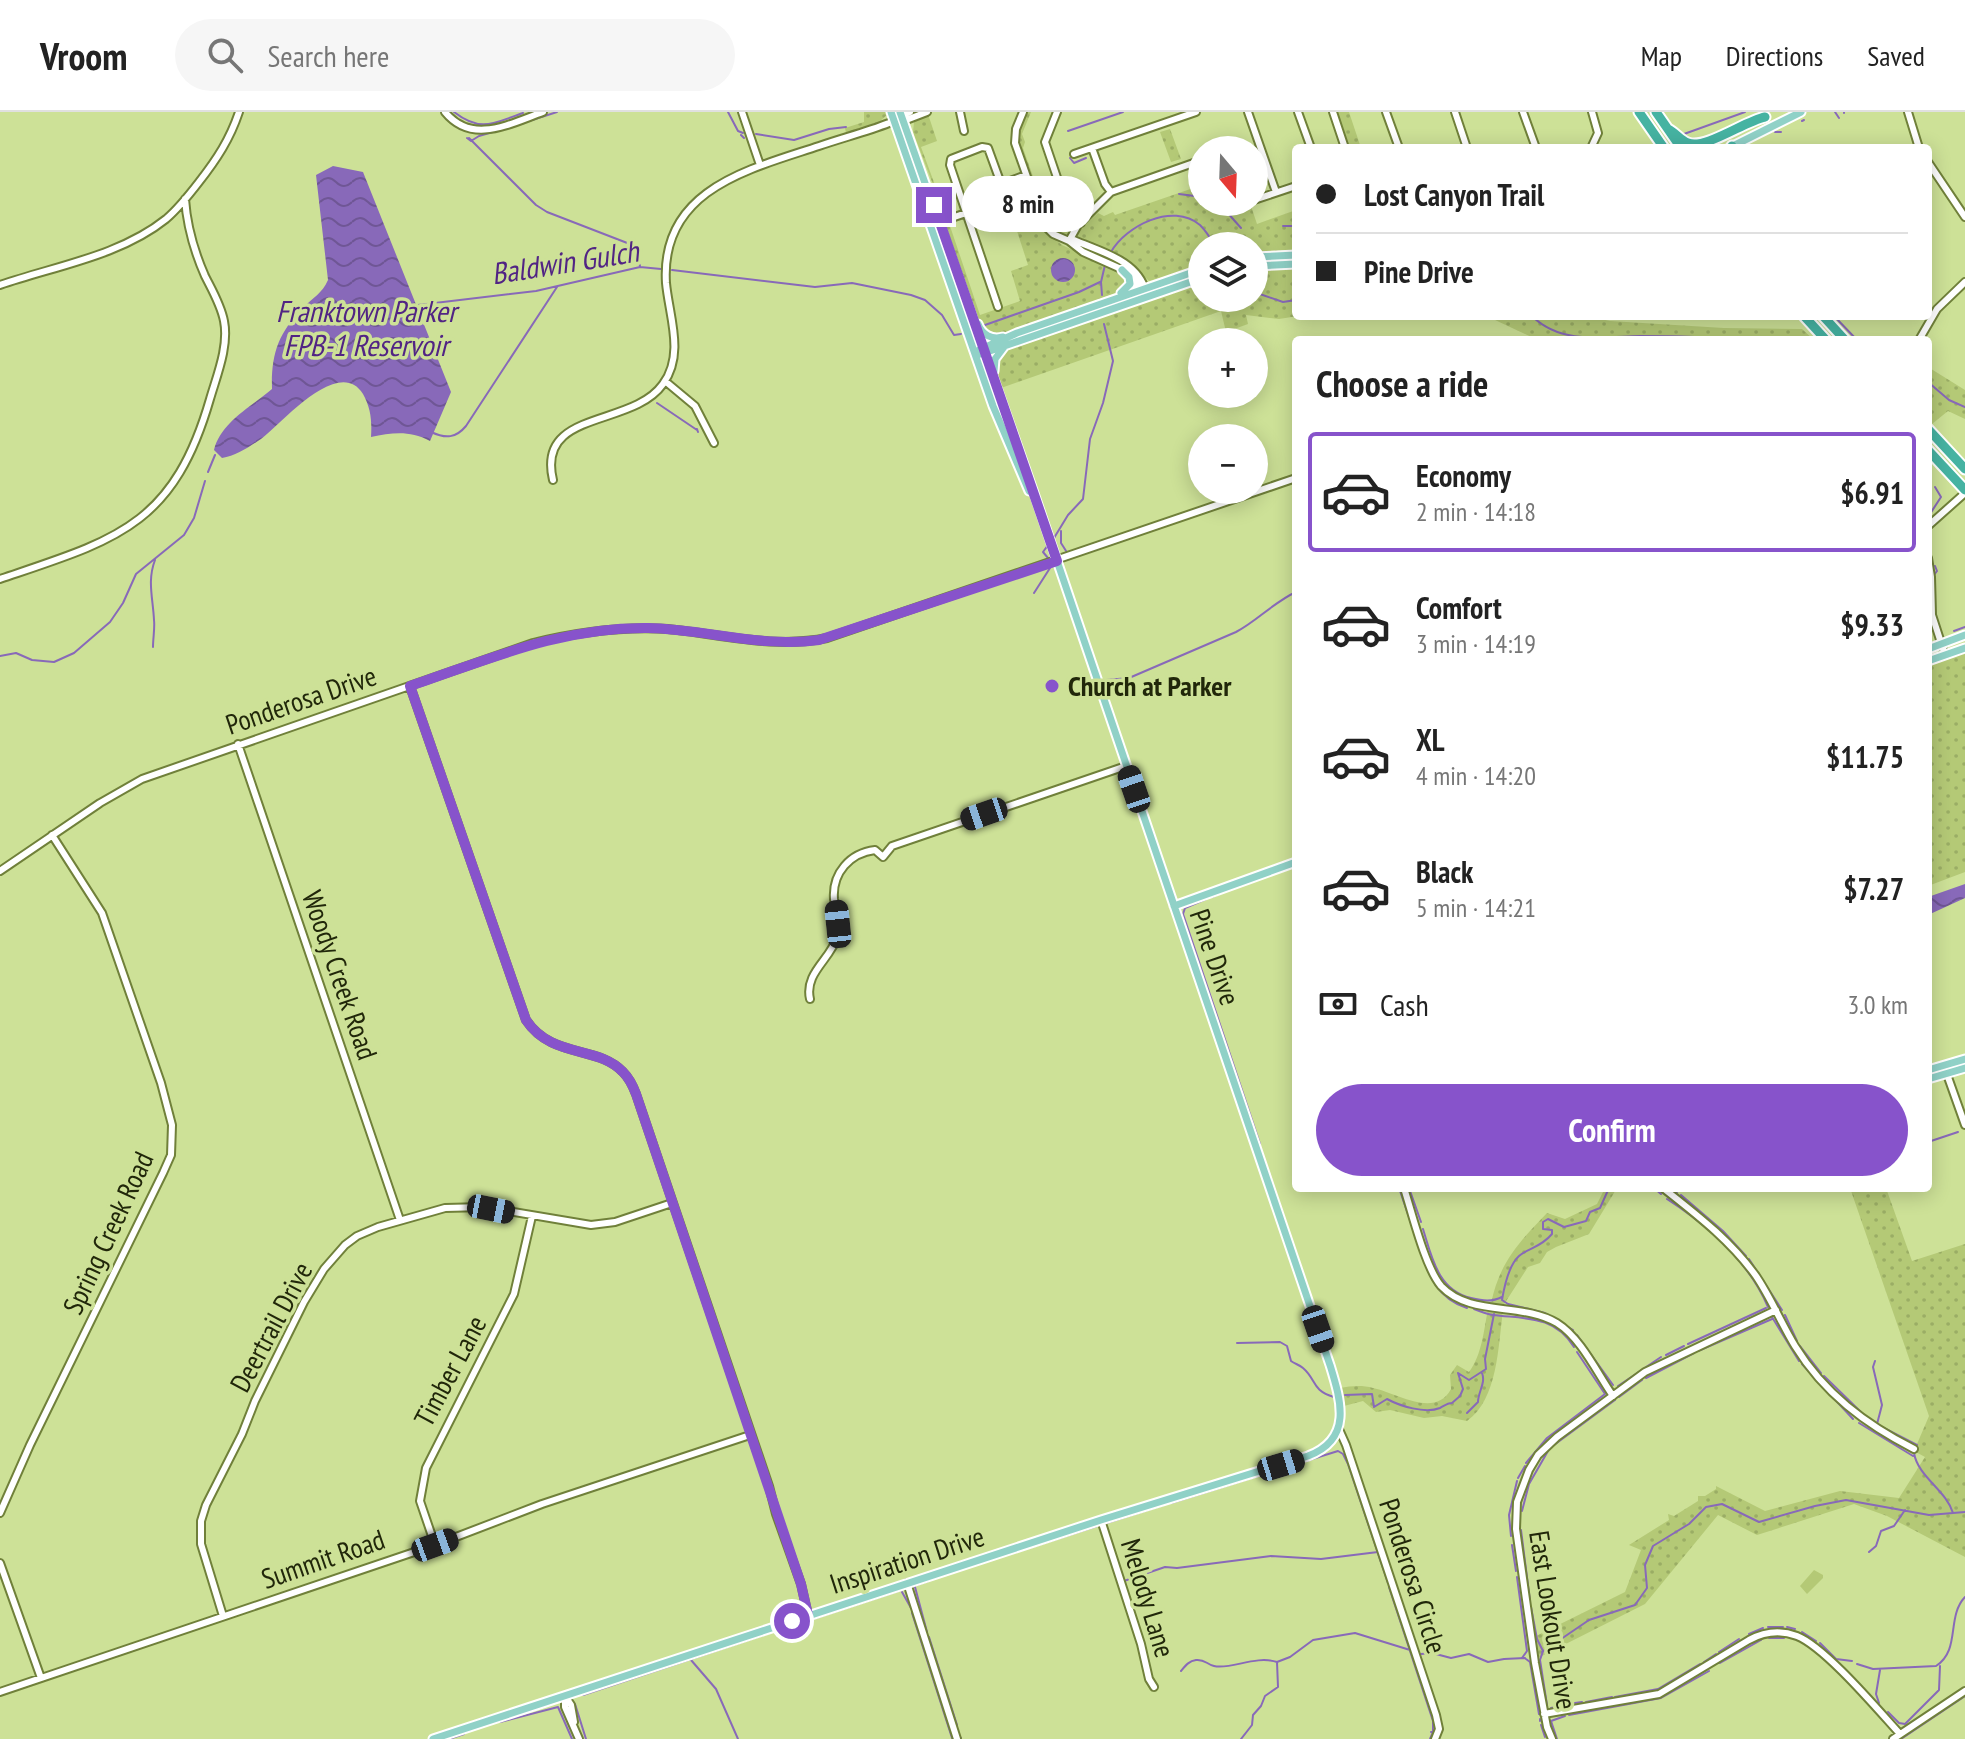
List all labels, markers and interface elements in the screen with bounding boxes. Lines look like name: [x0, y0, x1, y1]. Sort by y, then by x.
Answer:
search box: [175, 19, 735, 91]
text: Vroom: [40, 31, 127, 80]
icon: search: [203, 33, 247, 77]
text: Search here: [267, 36, 389, 75]
text: Map: [1641, 37, 1682, 74]
text: Directions: [1726, 37, 1823, 74]
text: Saved: [1867, 37, 1925, 74]
north arrow: [1188, 136, 1268, 216]
map controls: [1188, 136, 1268, 504]
text: Lost Canyon Trail: [1364, 175, 1544, 214]
callout: 8 min: [962, 177, 1094, 233]
route end: [916, 187, 952, 223]
text: 8 min: [1002, 187, 1054, 220]
water label: Baldwin Gulch: [488, 230, 643, 292]
button: layers: [1188, 232, 1268, 312]
text: Pine Drive: [1364, 252, 1474, 291]
water label: Franktown Parker FPB-1 Reservoir: [276, 291, 460, 364]
button: +: [1188, 328, 1268, 408]
text: Choose a ride: [1316, 360, 1488, 407]
button: −: [1188, 424, 1268, 504]
icon: car: [1320, 456, 1392, 528]
text: Economy: [1416, 456, 1511, 495]
text: $6.91: [1840, 473, 1904, 512]
text: 2 min · 14:18: [1416, 495, 1536, 528]
icon: car: [1320, 588, 1392, 660]
text: Comfort: [1416, 588, 1502, 627]
text: $9.33: [1840, 605, 1904, 644]
text: 3 min · 14:19: [1416, 627, 1536, 660]
street label: Ponderosa Drive: [221, 656, 381, 743]
place label: Church at Parker: [1068, 667, 1232, 704]
marker: Church at Parker: [1043, 677, 1061, 695]
icon: car: [1320, 720, 1392, 792]
text: XL: [1416, 720, 1445, 759]
text: $11.75: [1826, 737, 1904, 776]
text: 4 min · 14:20: [1416, 759, 1536, 792]
car: [1115, 762, 1153, 816]
car: [957, 795, 1011, 833]
icon: car: [1320, 852, 1392, 924]
text: Black: [1416, 852, 1473, 891]
text: $7.27: [1843, 869, 1904, 908]
street label: Woody Creek Road: [294, 885, 387, 1064]
text: 5 min · 14:21: [1416, 891, 1536, 924]
car: [824, 899, 852, 949]
street label: Pine Drive: [1182, 904, 1249, 1010]
icon: cash: [1316, 982, 1360, 1026]
text: Cash: [1380, 985, 1429, 1024]
text: 3.0 km: [1847, 988, 1908, 1021]
button: Confirm: [1316, 1084, 1908, 1176]
street label: Spring Creek Road: [54, 1146, 161, 1320]
car: [465, 1193, 517, 1225]
street label: Deertrail Drive: [221, 1255, 320, 1398]
car: [1299, 1302, 1337, 1356]
street label: Timber Lane: [405, 1309, 494, 1433]
car: [1255, 1447, 1307, 1483]
street label: Ponderosa Circle: [1371, 1494, 1456, 1658]
street label: Inspiration Drive: [825, 1517, 989, 1602]
street label: Summit Road: [256, 1520, 389, 1597]
car: [408, 1526, 462, 1564]
street label: East Lookout Drive: [1521, 1528, 1586, 1712]
street label: Melody Lane: [1113, 1534, 1184, 1662]
route start: [774, 1603, 810, 1639]

